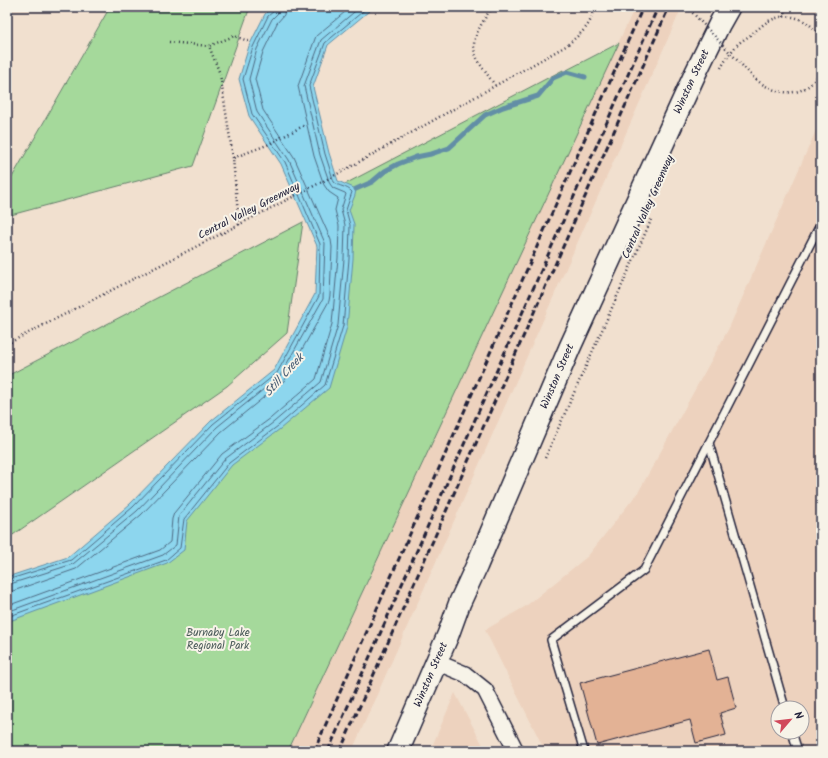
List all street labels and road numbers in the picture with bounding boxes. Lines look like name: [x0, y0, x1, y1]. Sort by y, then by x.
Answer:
street label: Winston Street: [669, 46, 715, 117]
street label: Central Valley Greenway: [617, 151, 679, 262]
street label: Central Valley Greenway: [195, 177, 304, 245]
street label: Winston Street: [536, 340, 580, 412]
street label: Winston Street: [409, 639, 453, 710]

